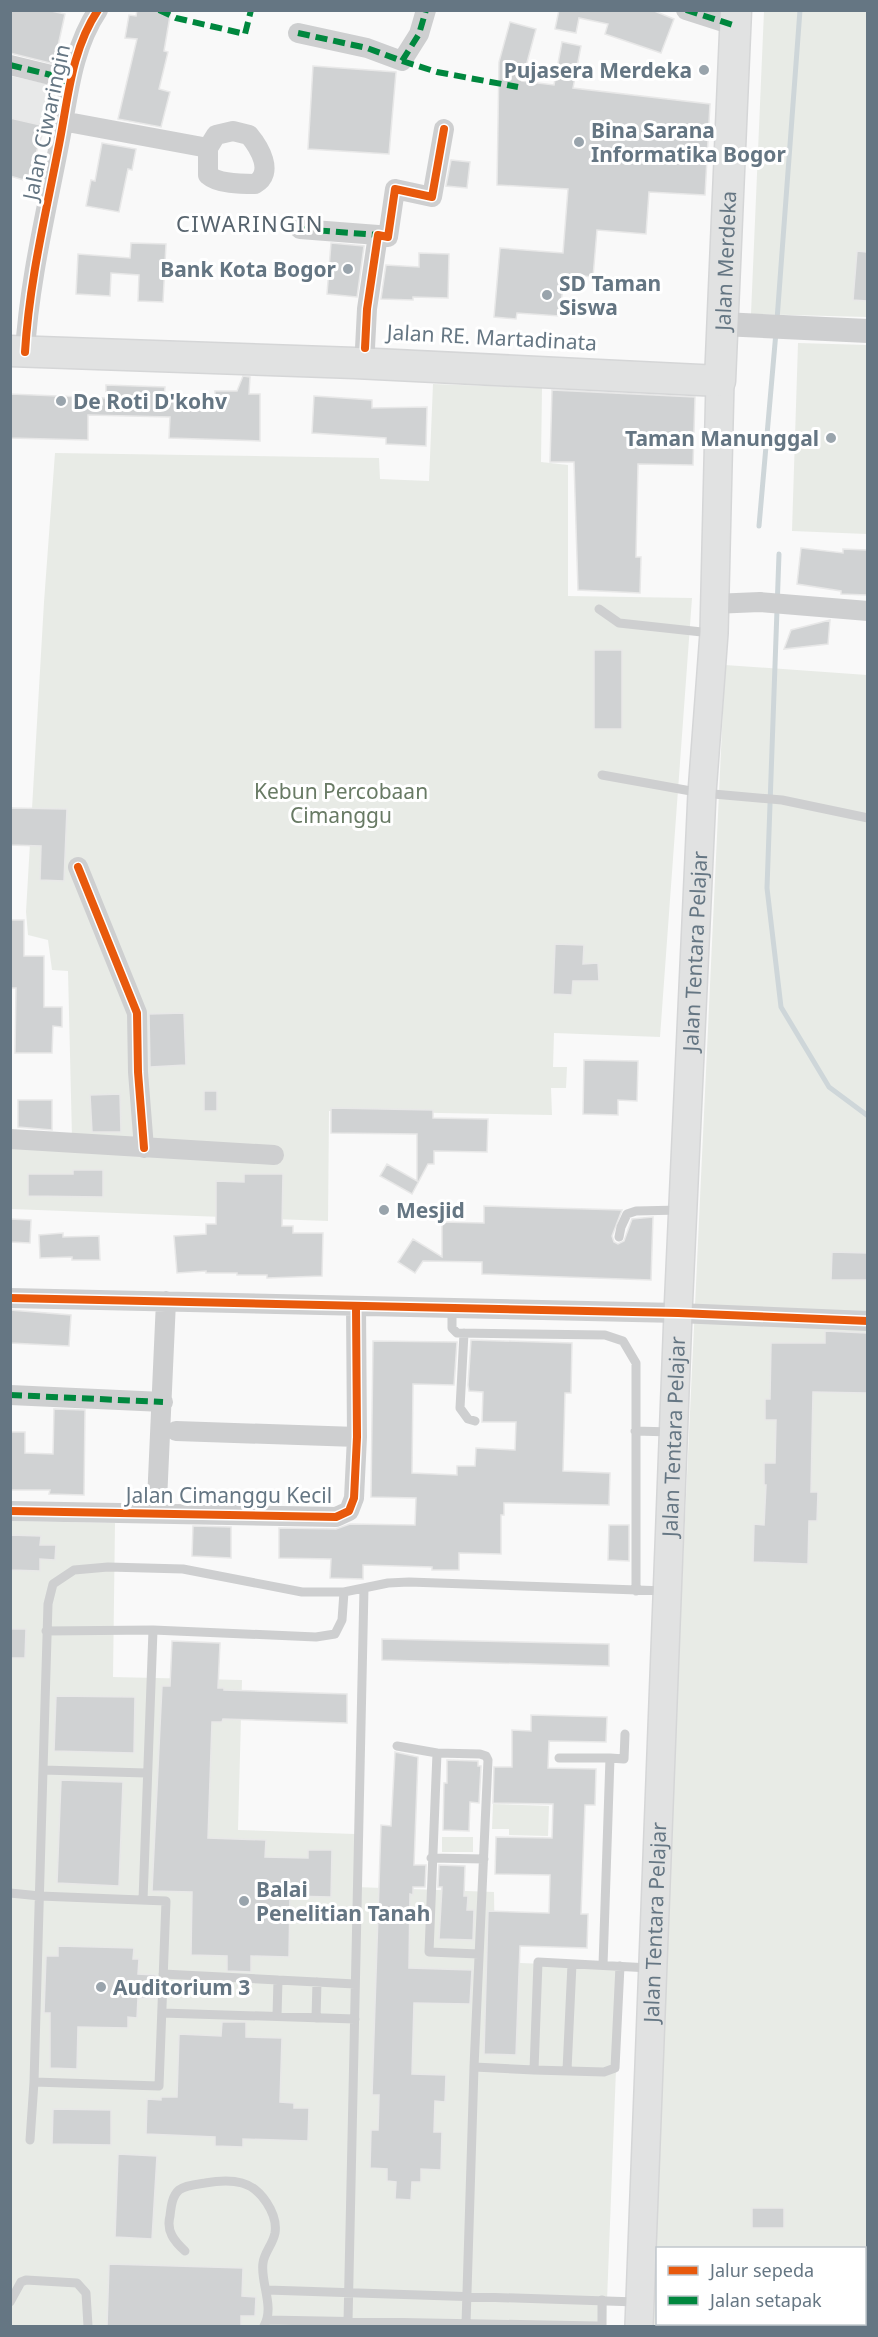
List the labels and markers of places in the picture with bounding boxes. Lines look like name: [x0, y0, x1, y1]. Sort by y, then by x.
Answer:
place label: Pujasera Merdeka: [504, 56, 692, 84]
marker: Pujasera Merdeka: [697, 63, 711, 77]
place label: Bina Sarana Informatika Bogor: [591, 116, 786, 168]
marker: Bina Sarana Informatika Bogor: [572, 135, 586, 149]
place label: Bank Kota Bogor: [160, 255, 337, 283]
marker: Bank Kota Bogor: [341, 262, 355, 276]
place label: SD Taman Siswa: [559, 269, 661, 321]
marker: SD Taman Siswa: [540, 288, 554, 302]
place label: De Roti D'kohv: [73, 387, 227, 415]
marker: De Roti D'kohv: [54, 394, 68, 408]
place label: Taman Manunggal: [625, 424, 819, 452]
marker: Taman Manunggal: [824, 431, 838, 445]
place label: Mesjid: [396, 1196, 465, 1224]
marker: Mesjid: [377, 1203, 391, 1217]
place label: Balai Penelitian Tanah: [256, 1875, 430, 1927]
marker: Balai Penelitian Tanah: [237, 1894, 251, 1908]
place label: Auditorium 3: [113, 1973, 250, 2001]
marker: Auditorium 3: [94, 1980, 108, 1994]

